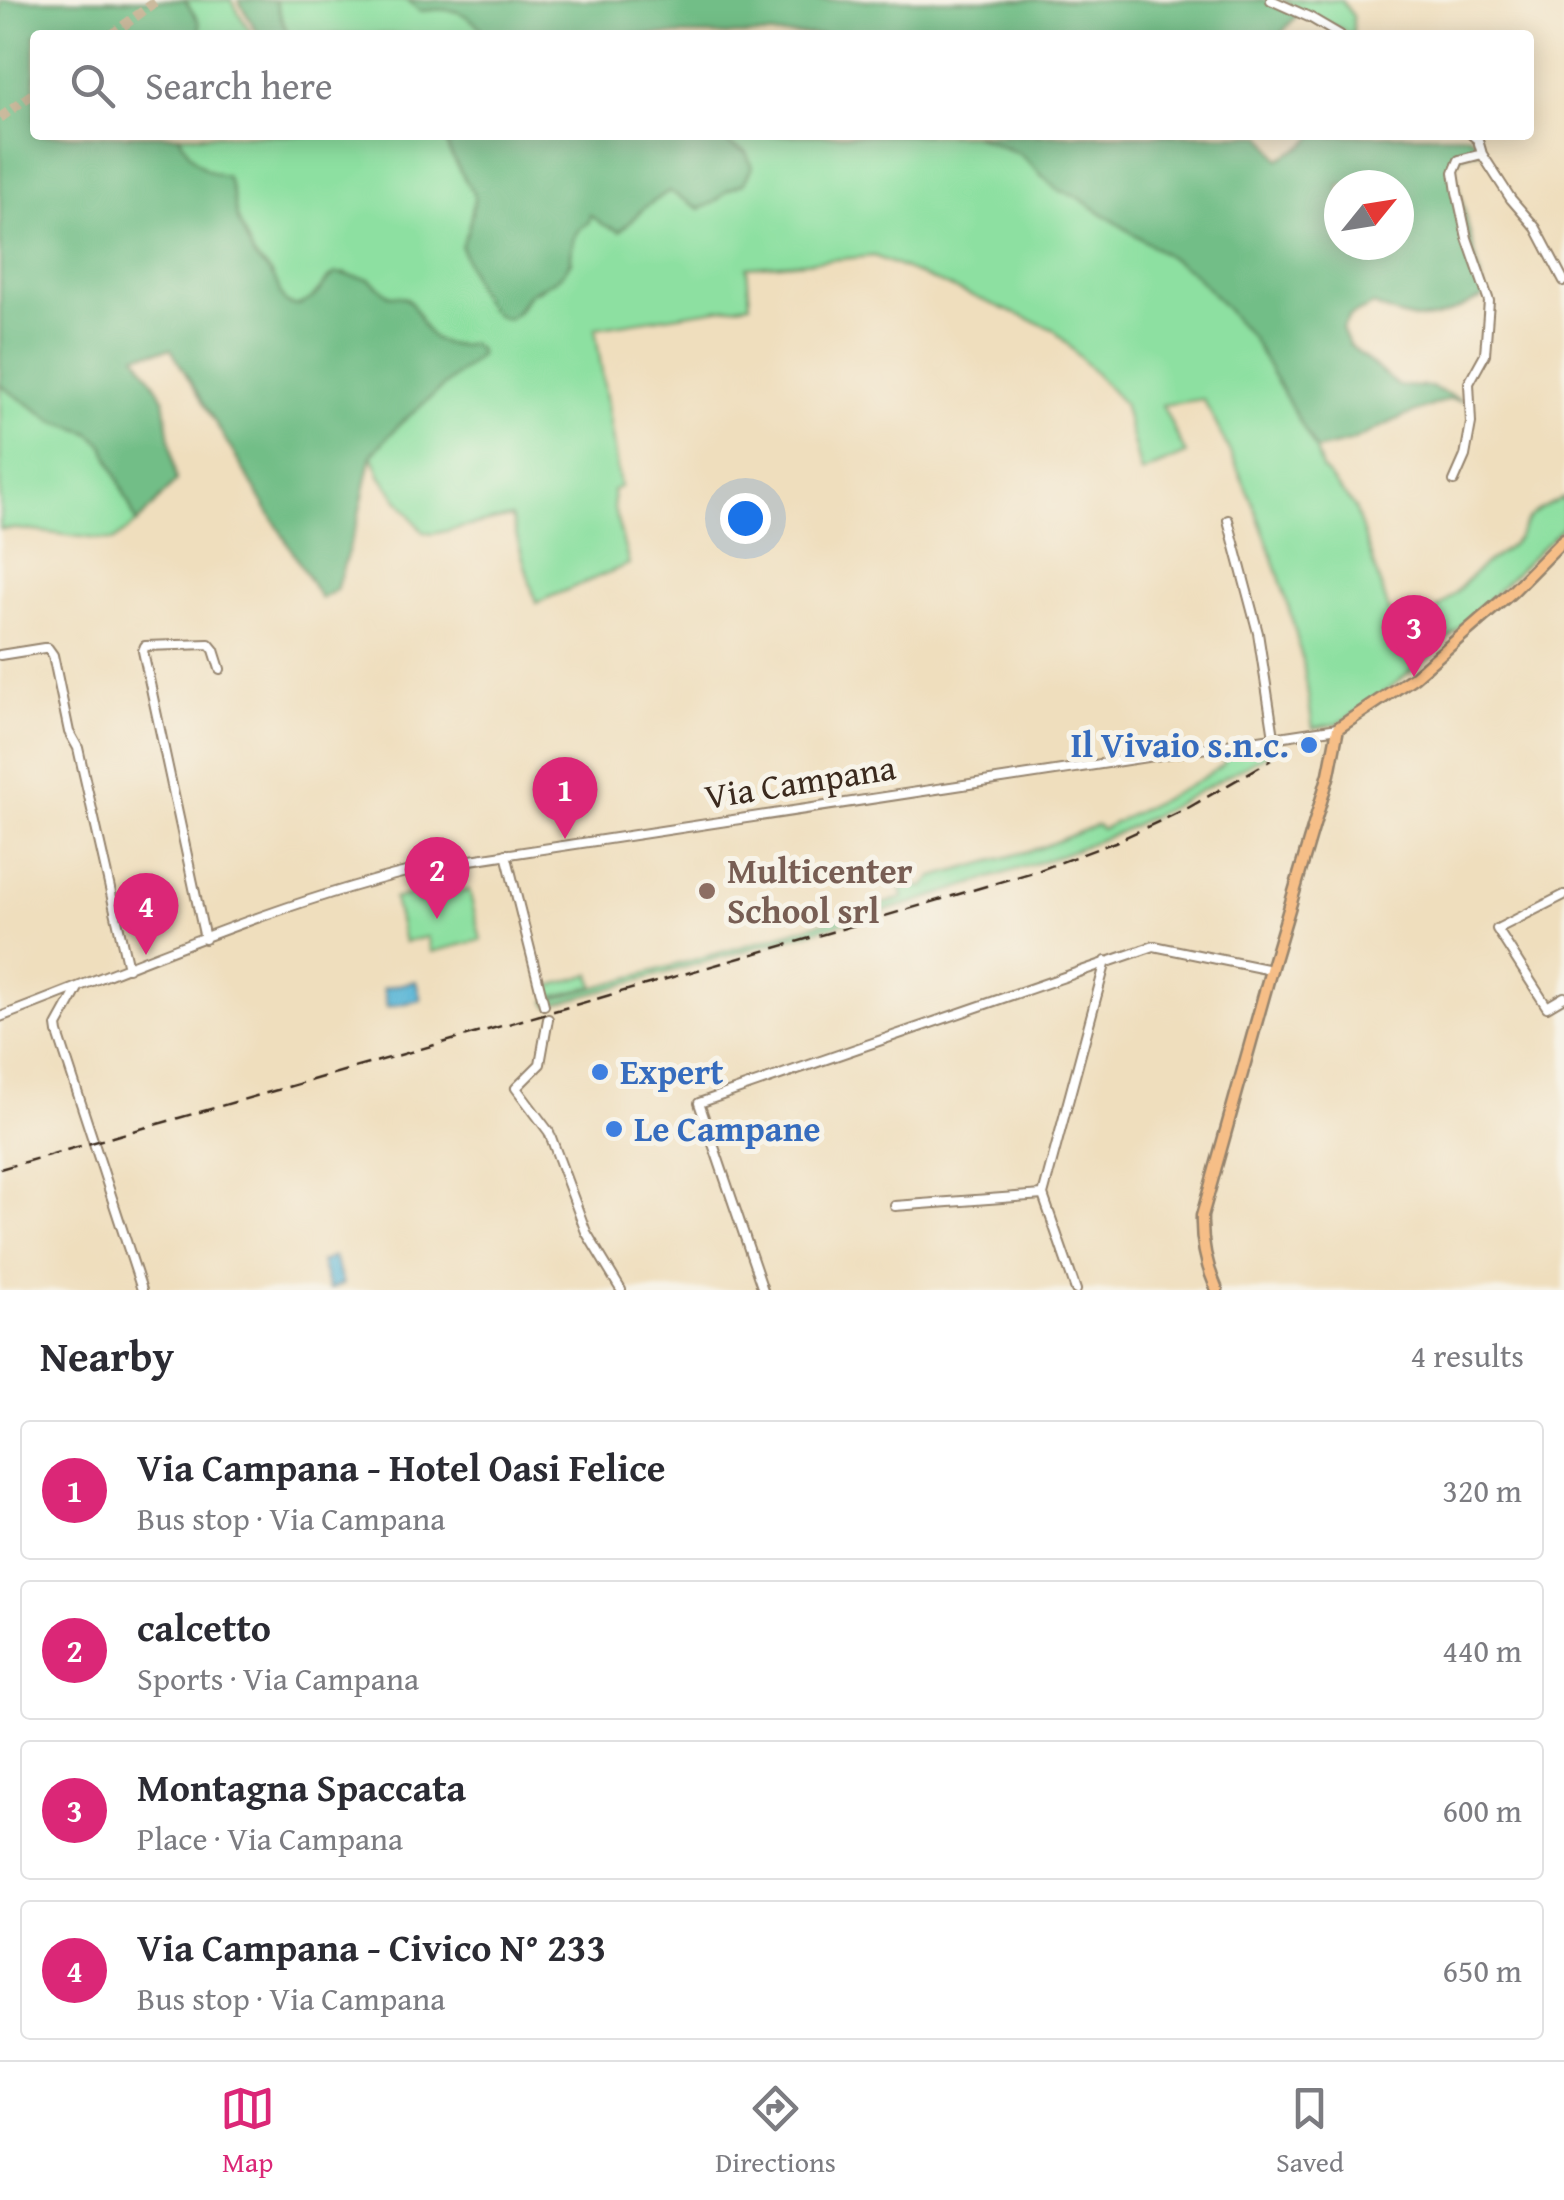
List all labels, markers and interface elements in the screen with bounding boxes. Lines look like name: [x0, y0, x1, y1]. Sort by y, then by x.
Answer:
search box: [30, 30, 1534, 140]
text: Search here: [145, 57, 333, 113]
icon: search: [65, 58, 120, 113]
north arrow: [1324, 170, 1414, 260]
your location: [720, 493, 771, 544]
pin: 3: [1382, 594, 1446, 677]
place label: Il Vivaio s.n.c.: [1070, 719, 1289, 770]
marker: Il Vivaio s.n.c.: [1298, 734, 1320, 756]
street label: Via Campana: [701, 741, 900, 822]
pin: 1: [532, 756, 598, 839]
pin: 2: [404, 836, 470, 919]
place label: Multicenter School srl: [727, 845, 913, 936]
pin: 4: [114, 872, 178, 955]
marker: Multicenter School srl: [696, 880, 718, 902]
place label: Expert: [620, 1046, 724, 1097]
marker: Expert: [589, 1061, 611, 1083]
place label: Le Campane: [634, 1103, 821, 1154]
marker: Le Campane: [603, 1118, 625, 1140]
text: Nearby: [40, 1325, 174, 1386]
text: 4 results: [1411, 1332, 1524, 1379]
text: Via Campana - Hotel Oasi Felice: [137, 1439, 665, 1495]
text: 1: [66, 1467, 83, 1514]
text: 320 m: [1443, 1467, 1522, 1514]
text: Bus stop · Via Campana: [137, 1495, 445, 1542]
text: calcetto: [137, 1599, 271, 1655]
text: 2: [66, 1627, 83, 1674]
text: 440 m: [1443, 1627, 1522, 1674]
text: Sports · Via Campana: [137, 1655, 419, 1702]
text: Montagna Spaccata: [137, 1759, 466, 1815]
text: 3: [66, 1787, 83, 1834]
text: 600 m: [1443, 1787, 1522, 1834]
text: Place · Via Campana: [137, 1815, 403, 1862]
text: Via Campana - Civico N° 233: [137, 1919, 606, 1975]
text: 4: [66, 1947, 83, 1994]
text: 650 m: [1443, 1947, 1522, 1994]
text: Bus stop · Via Campana: [137, 1975, 445, 2022]
tab: Map: [220, 2081, 275, 2182]
tab: Directions: [715, 2081, 836, 2182]
tab: Saved: [1276, 2081, 1344, 2182]

